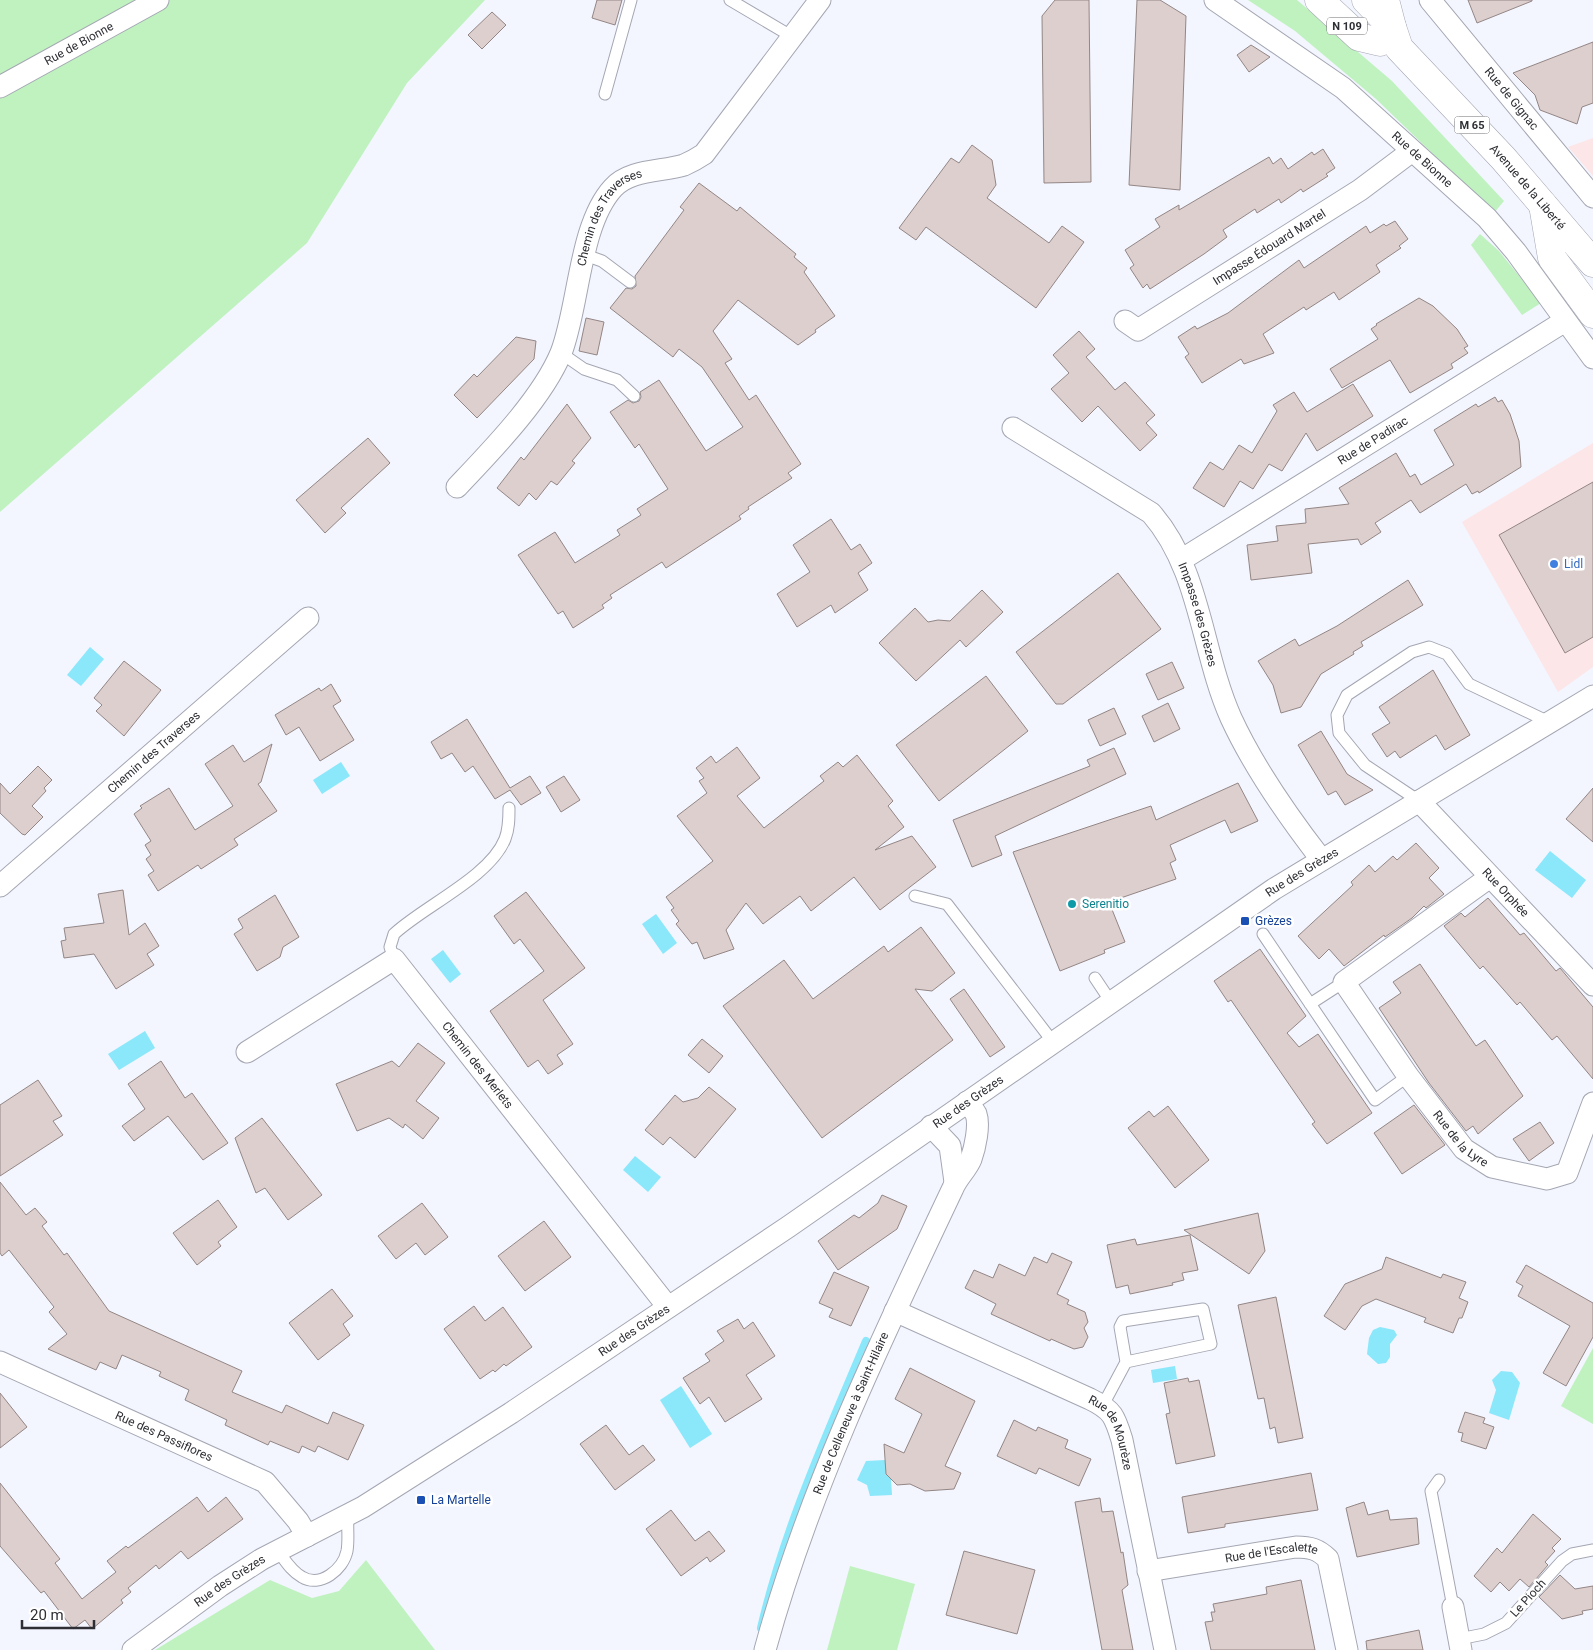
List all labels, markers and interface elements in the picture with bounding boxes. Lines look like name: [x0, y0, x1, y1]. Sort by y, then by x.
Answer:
road number: N 109: [1327, 18, 1367, 34]
street label: Rue de Bionne: [42, 19, 116, 68]
street label: Rue de Gignac: [1482, 65, 1541, 133]
road number: M 65: [1454, 116, 1490, 134]
street label: Rue de Bionne: [1389, 129, 1455, 190]
street label: Avenue de la Liberté: [1487, 142, 1568, 232]
street label: Chemin des Traverses: [574, 166, 644, 267]
street label: Impasse Édouard Martel: [1210, 206, 1328, 288]
street label: Rue de Padirac: [1335, 414, 1411, 468]
place label: Lidl: [1564, 557, 1583, 571]
marker: Lidl: [1548, 558, 1560, 570]
street label: Impasse des Grèzes: [1175, 560, 1220, 668]
street label: Chemin des Traverses: [105, 708, 203, 796]
street label: Rue des Grèzes: [1263, 845, 1341, 900]
street label: Rue Orphée: [1479, 865, 1532, 920]
place label: Serenitio: [1082, 897, 1129, 911]
marker: Serenitio: [1066, 898, 1078, 910]
place label: Grèzes: [1255, 914, 1292, 928]
marker: Grèzes: [1239, 915, 1251, 927]
street label: Chemin des Merlets: [439, 1019, 516, 1111]
street label: Rue des Grèzes: [930, 1072, 1006, 1131]
street label: Rue de la Lyre: [1430, 1108, 1491, 1170]
street label: Rue des Grèzes: [596, 1302, 672, 1359]
street label: Rue de Celleneuve à Saint-Hilaire: [810, 1330, 891, 1496]
street label: Rue de Mourèze: [1086, 1392, 1135, 1471]
street label: Rue des Passiflores: [113, 1408, 215, 1464]
place label: La Martelle: [431, 1493, 491, 1507]
marker: La Martelle: [415, 1494, 427, 1506]
street label: Rue de l'Escalette: [1224, 1540, 1320, 1565]
street label: Rue des Grèzes: [191, 1552, 268, 1610]
street label: Le Pioch: [1507, 1576, 1549, 1620]
scale bar: [22, 1598, 95, 1630]
text: 20 m: [30, 1606, 64, 1624]

